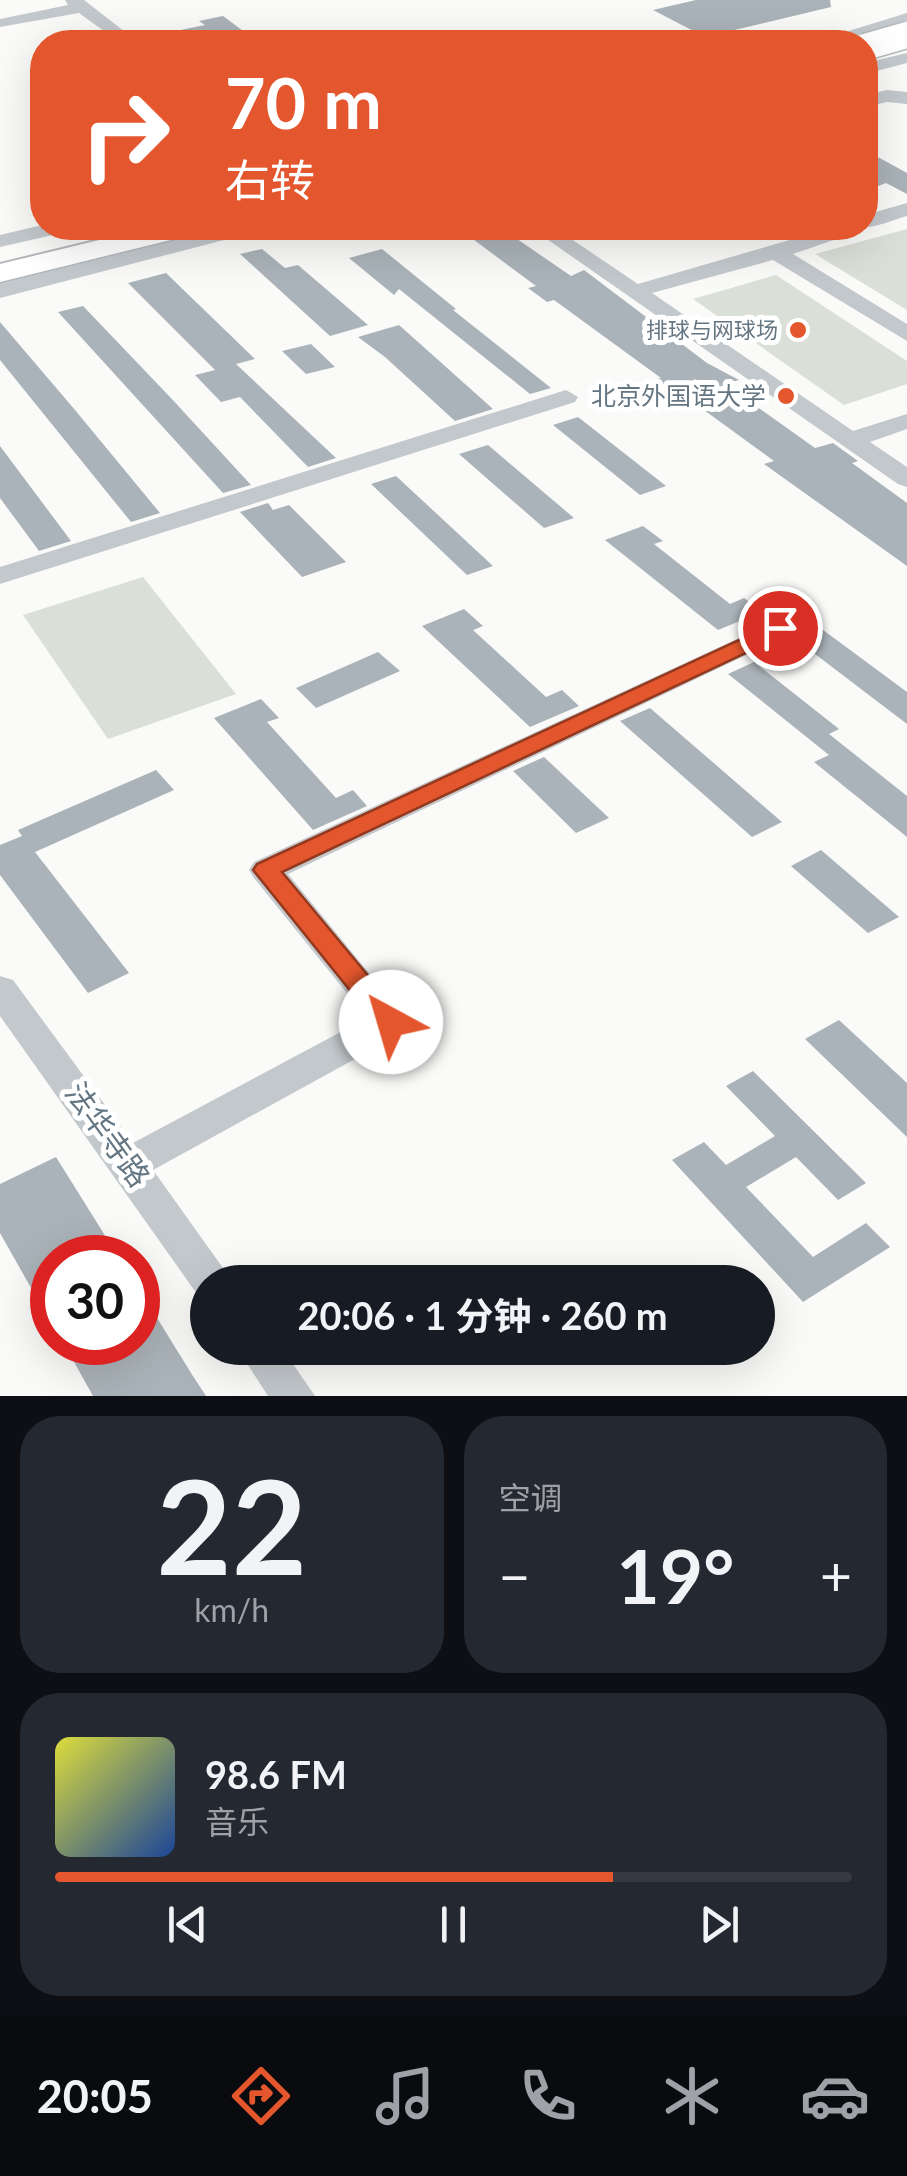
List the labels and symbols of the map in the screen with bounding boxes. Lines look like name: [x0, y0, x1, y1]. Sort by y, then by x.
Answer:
place label: 排球与网球场: [646, 316, 778, 343]
marker: 排球与网球场: [787, 319, 809, 341]
place label: 北京外国语大学: [591, 380, 766, 410]
marker: 北京外国语大学: [775, 385, 797, 407]
pin: [738, 586, 823, 671]
position arrow: [339, 970, 443, 1074]
street label: 法华寺路: [59, 1075, 158, 1193]
speed limit sign: 30: [30, 1235, 160, 1365]

